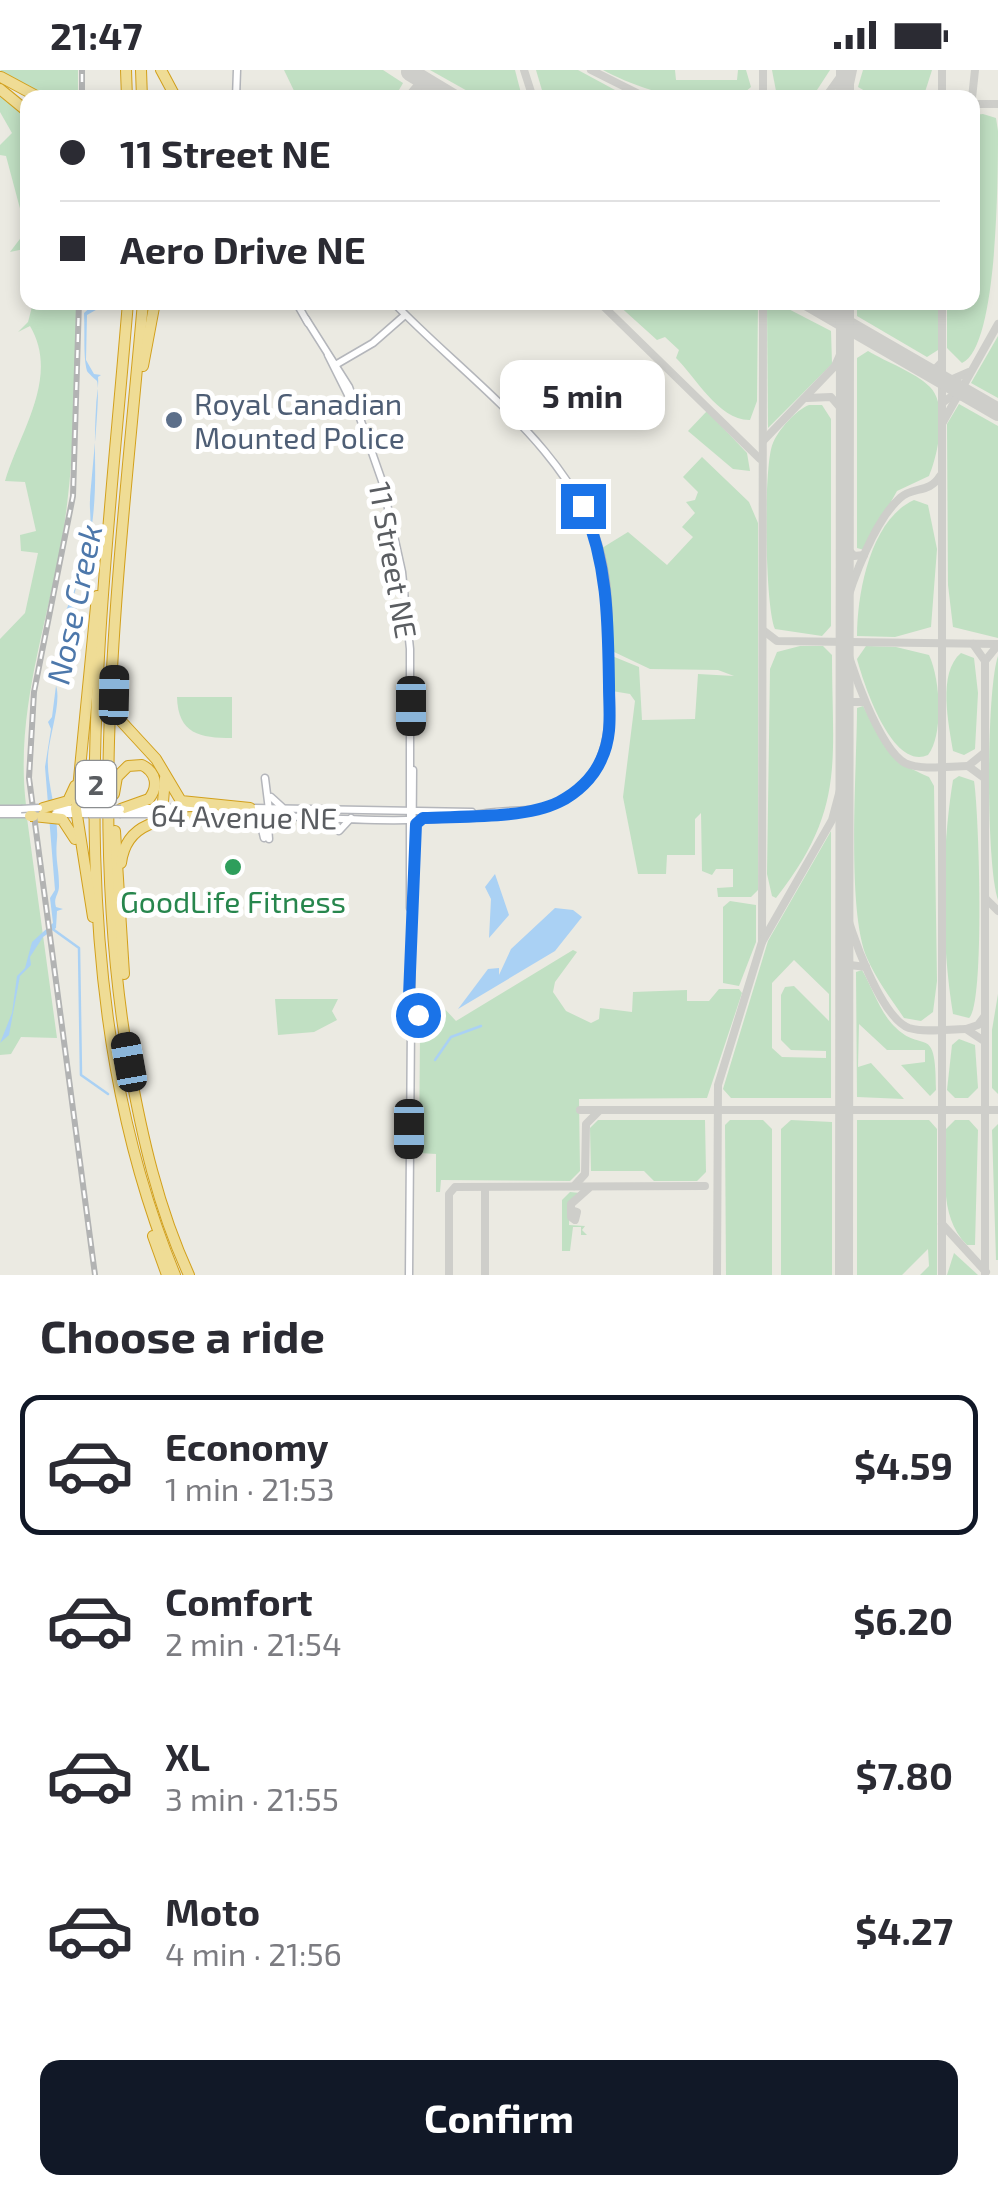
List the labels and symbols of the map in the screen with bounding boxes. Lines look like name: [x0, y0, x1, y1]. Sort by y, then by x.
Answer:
callout: 5 min: [500, 361, 666, 431]
place label: Royal Canadian Mounted Police: [194, 385, 405, 455]
marker: Royal Canadian Mounted Police: [163, 409, 185, 431]
street label: 11 Street NE: [363, 479, 425, 641]
route end: [561, 484, 606, 529]
water label: Nose Creek: [38, 520, 108, 688]
car: [98, 665, 130, 725]
car: [396, 676, 426, 736]
road number: 2: [76, 761, 116, 807]
street label: 64 Avenue NE: [150, 796, 338, 836]
marker: GoodLife Fitness: [222, 856, 244, 878]
place label: GoodLife Fitness: [120, 883, 346, 919]
route start: [396, 993, 441, 1038]
car: [109, 1030, 149, 1094]
car: [394, 1099, 424, 1159]

